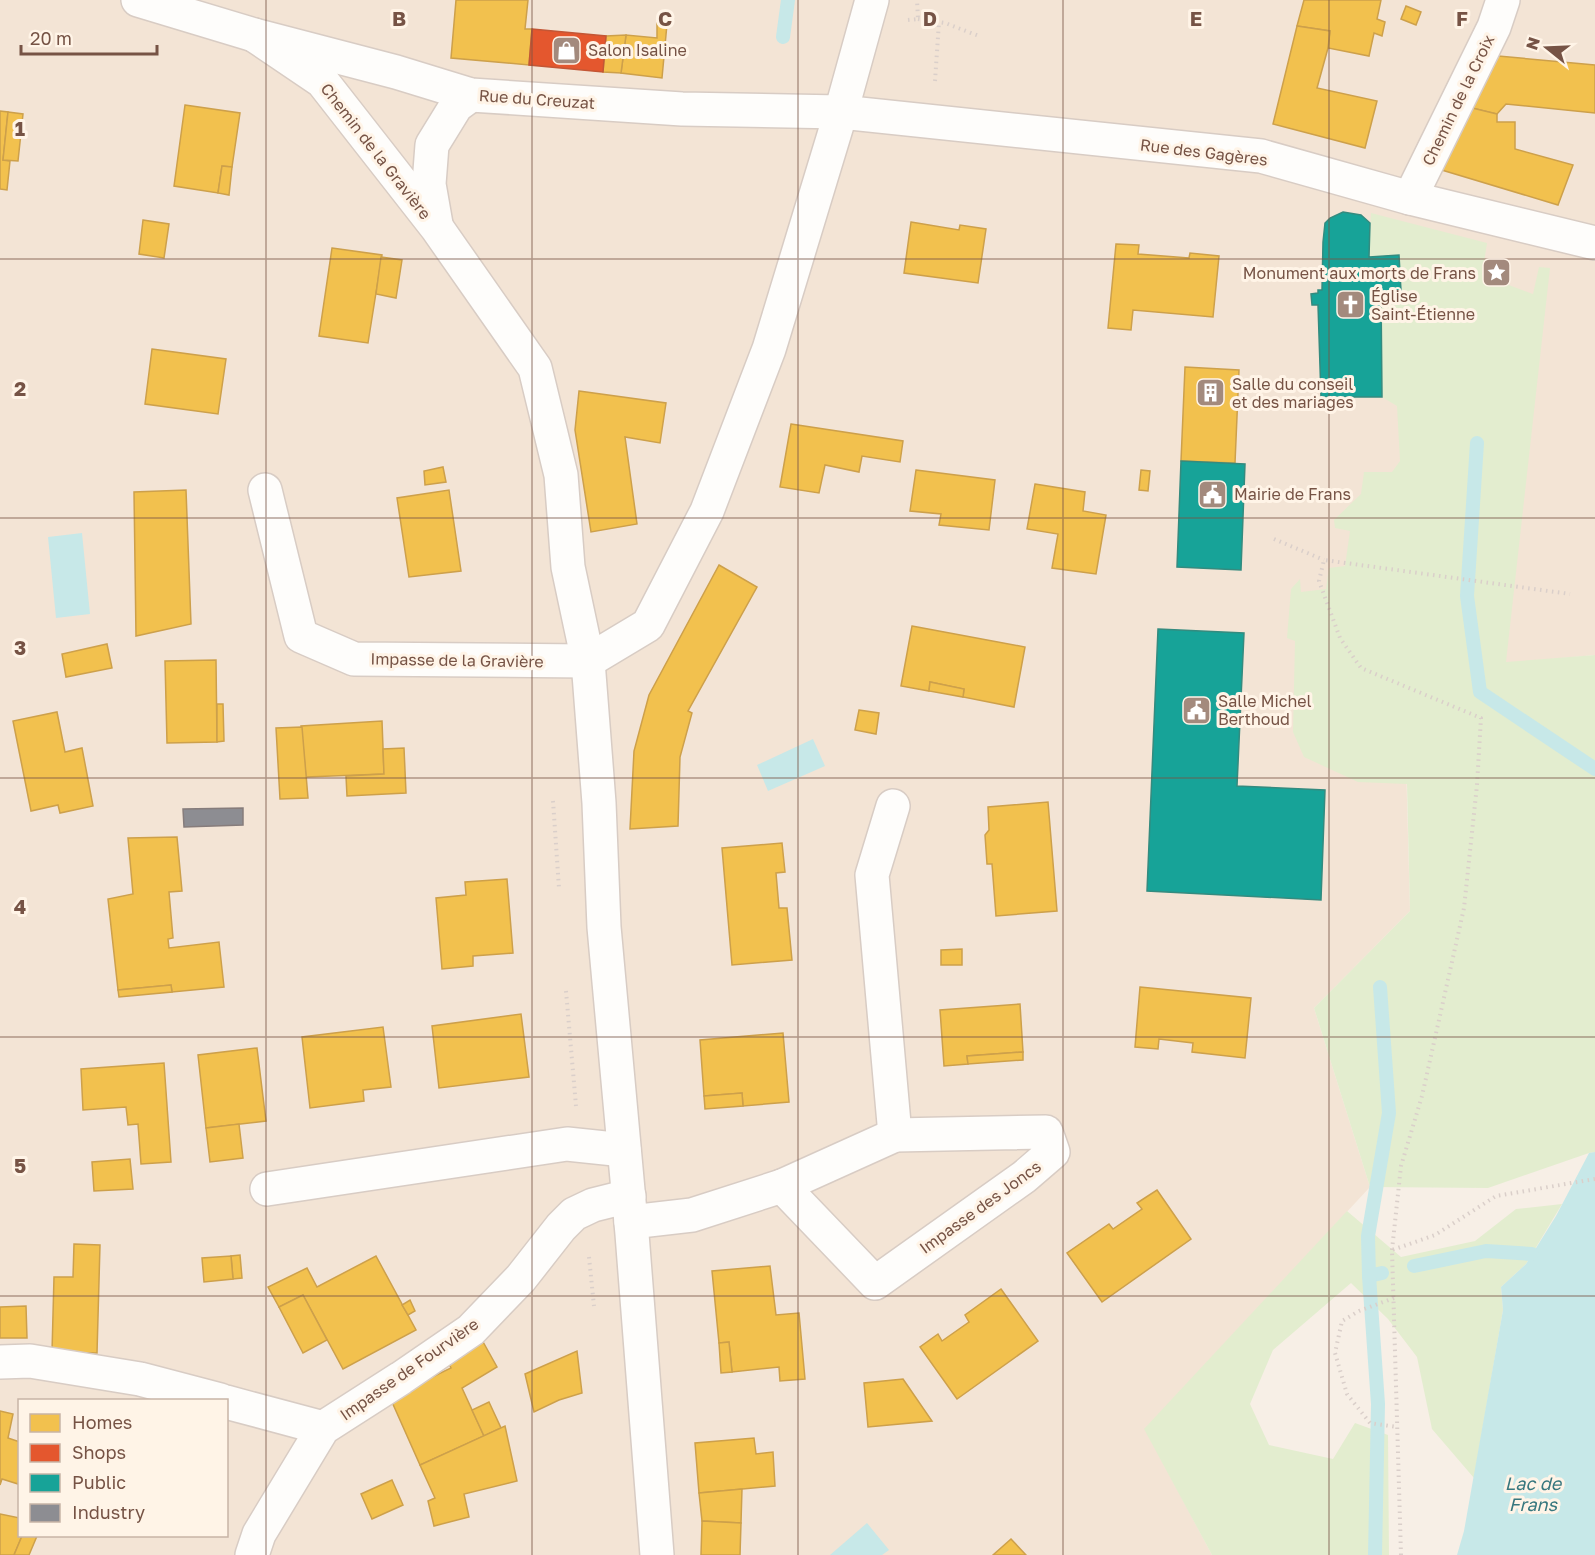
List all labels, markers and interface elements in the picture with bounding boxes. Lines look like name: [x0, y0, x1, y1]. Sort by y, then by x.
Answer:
text: B: [392, 6, 406, 30]
text: C: [658, 6, 672, 30]
text: D: [923, 6, 937, 30]
text: E: [1190, 6, 1202, 30]
text: F: [1456, 6, 1468, 30]
scale bar: [21, 18, 158, 56]
north arrow: [1517, 18, 1577, 78]
text: 20 m: [30, 27, 72, 49]
street label: Chemin de la Croix: [1418, 31, 1498, 169]
shop icon: Salon Isaline: [551, 34, 583, 66]
text: N: [1521, 34, 1544, 52]
place label: Salon Isaline: [588, 40, 687, 60]
street label: Chemin de la Gravière: [317, 79, 435, 223]
street label: Rue du Creuzat: [478, 85, 596, 113]
text: 1: [15, 116, 25, 140]
street label: Rue des Gagères: [1139, 134, 1269, 170]
place icon: Monument aux morts de Frans: [1481, 257, 1513, 289]
place label: Monument aux morts de Frans: [1243, 263, 1476, 283]
place label: Église Saint-Étienne: [1371, 286, 1475, 324]
church icon: Église Saint-Étienne: [1334, 289, 1366, 321]
place label: Salle du conseil et des mariages: [1232, 374, 1354, 412]
text: 2: [14, 376, 26, 400]
building icon: Salle du conseil et des mariages: [1195, 377, 1227, 409]
public building icon: Mairie de Frans: [1197, 478, 1229, 510]
place label: Mairie de Frans: [1234, 484, 1351, 504]
text: 3: [14, 635, 26, 659]
street label: Impasse de la Gravière: [370, 648, 544, 672]
place label: Salle Michel Berthoud: [1218, 691, 1312, 729]
public building icon: Salle Michel Berthoud: [1181, 694, 1213, 726]
text: 4: [14, 894, 26, 918]
text: 5: [14, 1153, 26, 1177]
street label: Impasse des Joncs: [915, 1156, 1045, 1258]
street label: Impasse de Fourvière: [336, 1314, 482, 1424]
legend: [18, 1399, 228, 1537]
text: Homes: [72, 1411, 132, 1433]
text: Shops: [72, 1441, 126, 1463]
text: Public: [72, 1471, 126, 1493]
water label: Lac de Frans: [1505, 1472, 1563, 1515]
text: Industry: [72, 1501, 145, 1523]

